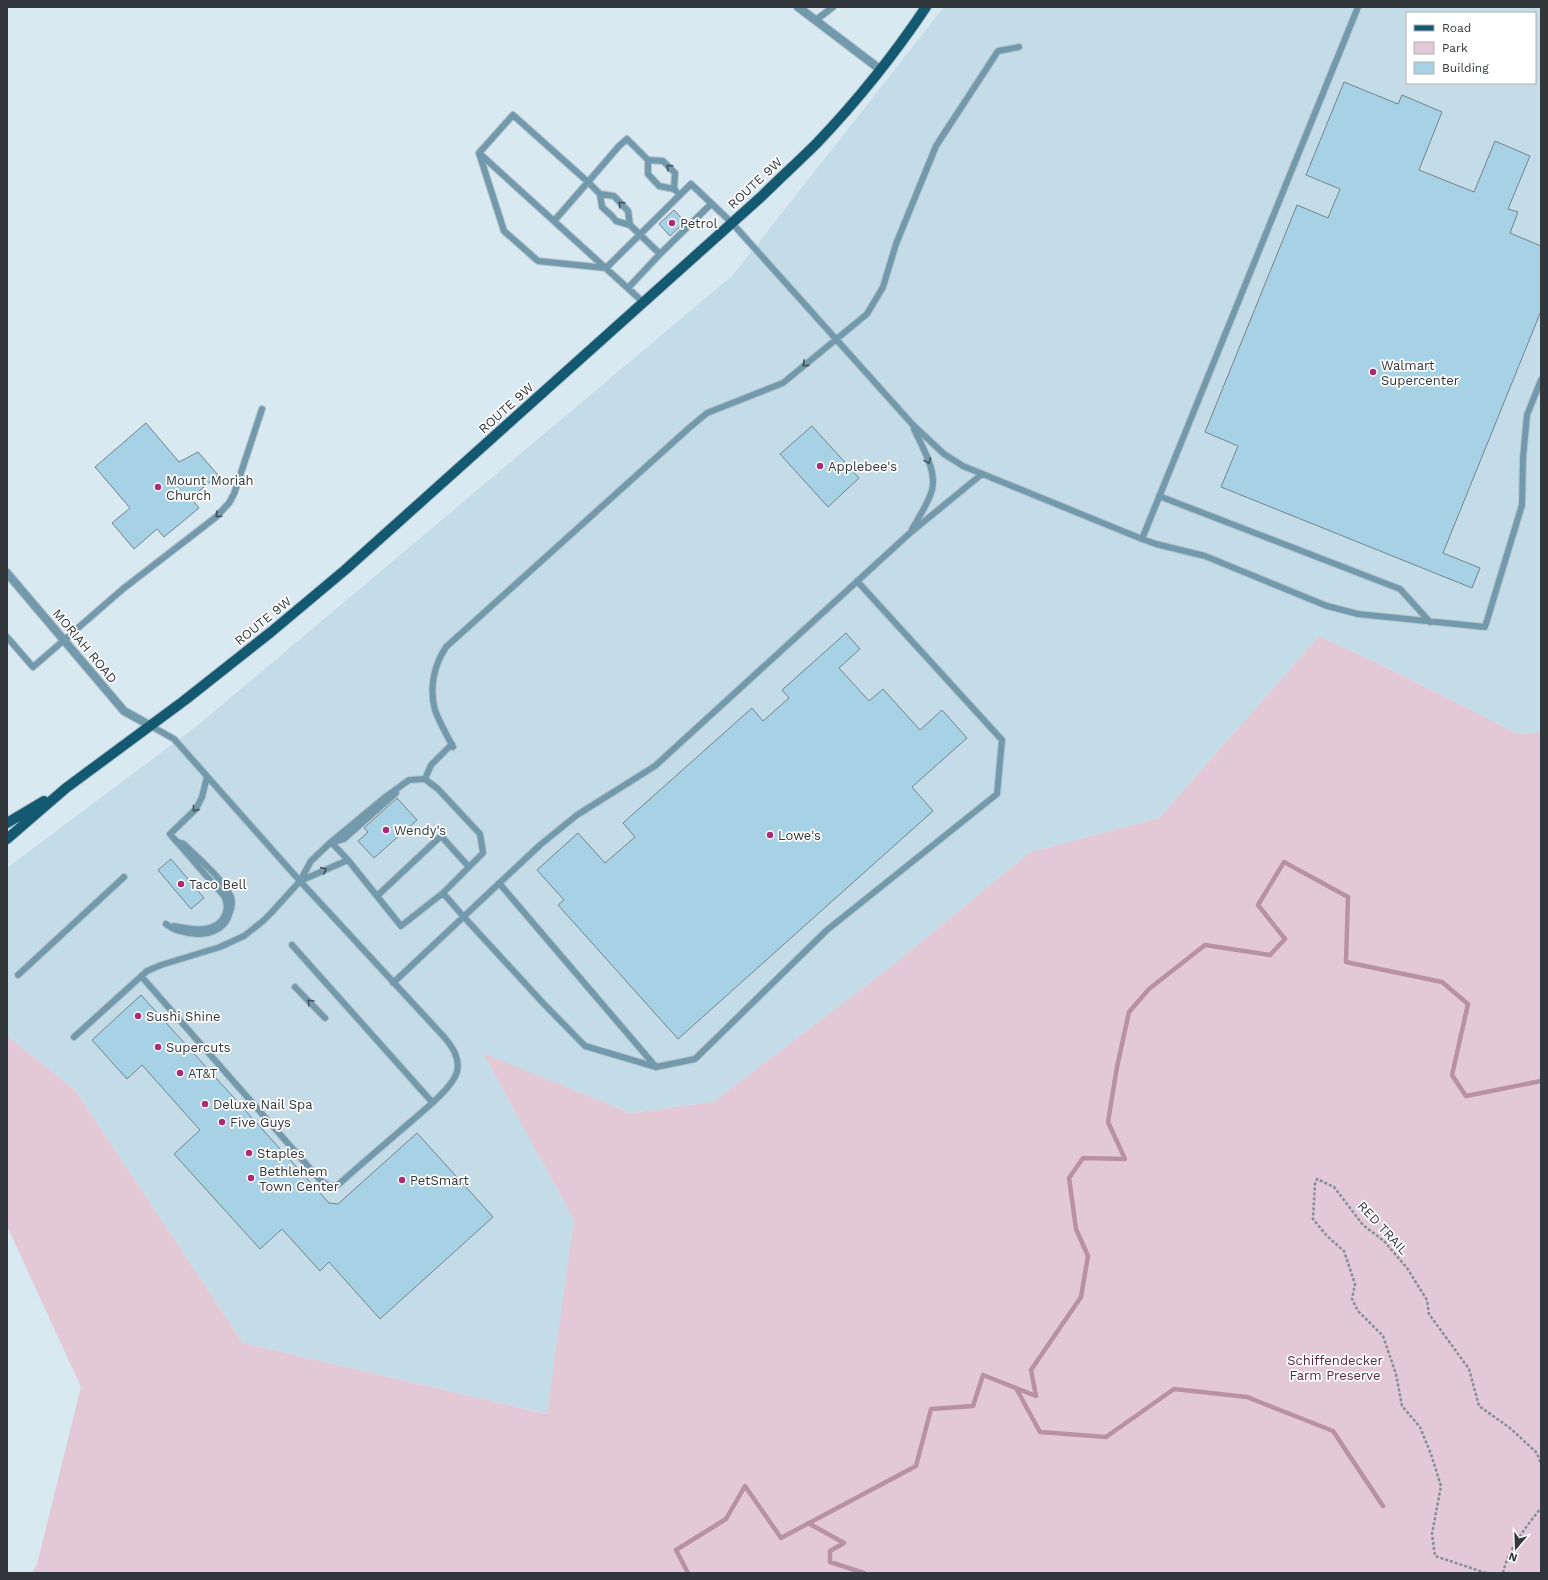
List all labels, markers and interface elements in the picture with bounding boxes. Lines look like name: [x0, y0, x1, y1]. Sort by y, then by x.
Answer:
legend: [1406, 12, 1536, 84]
text: Road: [1442, 21, 1471, 35]
text: Park: [1442, 41, 1468, 55]
text: Building: [1442, 61, 1489, 75]
street label: ROUTE 9W: [725, 154, 786, 212]
one-way arrow: [666, 165, 674, 172]
one-way arrow: [618, 201, 626, 209]
place label: Petrol: [680, 216, 717, 231]
marker: Petrol: [667, 218, 677, 228]
place label: Walmart Supercenter: [1381, 358, 1459, 388]
one-way arrow: [802, 360, 810, 367]
marker: Walmart Supercenter: [1368, 367, 1378, 377]
street label: ROUTE 9W: [475, 379, 537, 437]
one-way arrow: [923, 458, 931, 465]
place label: Applebee's: [828, 459, 897, 474]
marker: Applebee's: [815, 461, 825, 471]
place label: Mount Moriah Church: [166, 473, 254, 503]
marker: Mount Moriah Church: [153, 482, 163, 492]
one-way arrow: [216, 510, 223, 517]
street label: ROUTE 9W: [232, 593, 295, 648]
street label: MORIAH ROAD: [50, 606, 120, 686]
one-way arrow: [192, 805, 199, 812]
place label: Wendy's: [394, 823, 446, 838]
marker: Wendy's: [381, 825, 391, 835]
place label: Lowe's: [778, 828, 821, 843]
marker: Lowe's: [765, 830, 775, 840]
one-way arrow: [320, 867, 327, 875]
place label: Taco Bell: [189, 877, 246, 892]
marker: Taco Bell: [176, 879, 186, 889]
one-way arrow: [307, 999, 315, 1007]
place label: Sushi Shine: [146, 1009, 220, 1024]
marker: Sushi Shine: [133, 1011, 143, 1021]
place label: Supercuts: [166, 1040, 231, 1055]
marker: Supercuts: [153, 1042, 163, 1052]
place label: AT&T: [188, 1066, 218, 1081]
marker: AT&T: [175, 1068, 185, 1078]
place label: Deluxe Nail Spa: [213, 1097, 313, 1112]
marker: Deluxe Nail Spa: [200, 1099, 210, 1109]
place label: Five Guys: [230, 1115, 291, 1130]
marker: Five Guys: [217, 1117, 227, 1127]
place label: Staples: [257, 1146, 305, 1161]
marker: Staples: [244, 1148, 254, 1158]
place label: Bethlehem Town Center: [259, 1164, 339, 1194]
marker: Bethlehem Town Center: [246, 1173, 256, 1183]
place label: PetSmart: [410, 1173, 469, 1188]
marker: PetSmart: [397, 1175, 407, 1185]
street label: RED TRAIL: [1355, 1198, 1412, 1258]
park label: Schiffendecker Farm Preserve: [1287, 1353, 1383, 1383]
north arrow: [1496, 1528, 1536, 1568]
text: N: [1507, 1550, 1519, 1564]

